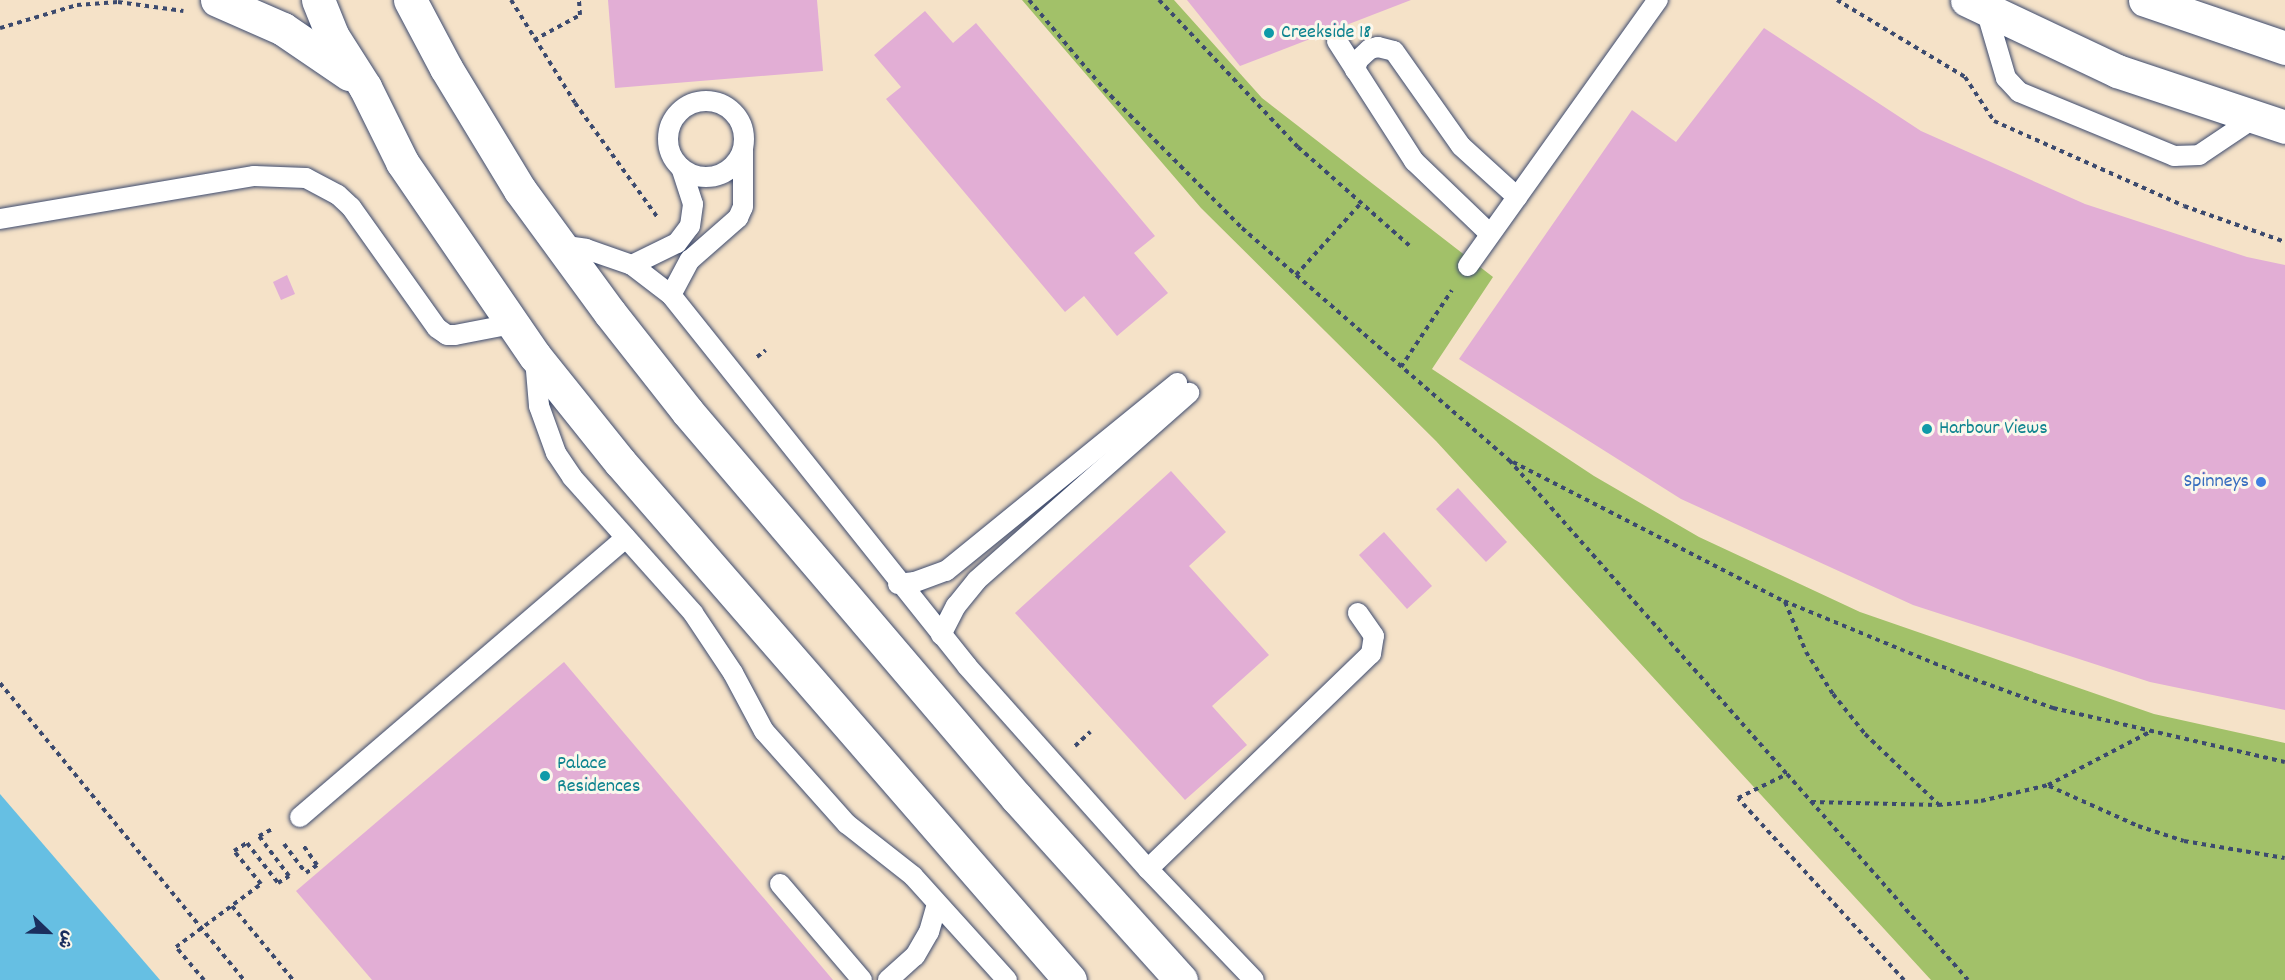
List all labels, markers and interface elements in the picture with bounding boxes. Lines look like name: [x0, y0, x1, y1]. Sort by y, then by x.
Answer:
place label: Creekside 18: [1281, 21, 1371, 45]
marker: Creekside 18: [1262, 26, 1276, 40]
place label: Harbour Views: [1939, 417, 2048, 441]
marker: Harbour Views: [1920, 422, 1934, 436]
place label: Spinneys: [2184, 470, 2249, 494]
marker: Spinneys: [2254, 475, 2268, 489]
place label: Palace Residences: [557, 752, 640, 799]
marker: Palace Residences: [538, 769, 552, 783]
north arrow: [18, 902, 78, 962]
text: ش: [51, 927, 79, 952]

